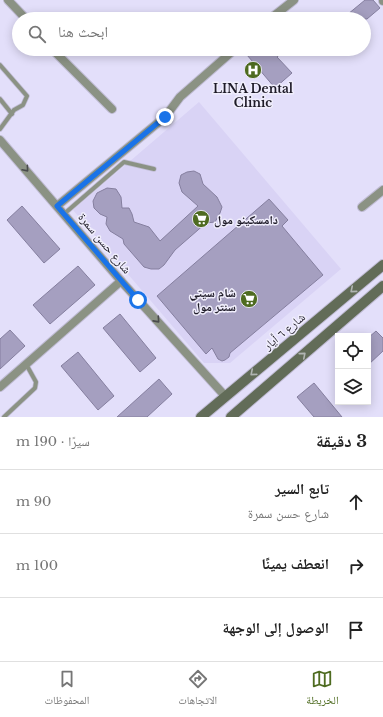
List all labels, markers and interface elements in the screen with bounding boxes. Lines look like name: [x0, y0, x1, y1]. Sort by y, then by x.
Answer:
search box: [12, 12, 371, 56]
text: ابحث هنا: [58, 22, 108, 41]
icon: search: [26, 23, 48, 45]
hospital icon: LINA Dental Clinic: [243, 60, 263, 80]
place label: LINA Dental Clinic: [213, 81, 294, 110]
route end: [156, 108, 174, 126]
one-way arrow: [21, 164, 28, 172]
street label: شارع حسن سمرة: [74, 209, 135, 277]
supermarket icon: دامسكينو مول: [191, 209, 211, 229]
place label: دامسكينو مول: [214, 212, 278, 228]
place label: شام سيتي سنتر مول: [190, 285, 236, 315]
one-way arrow: [351, 285, 358, 292]
supermarket icon: شام سيتي سنتر مول: [239, 289, 259, 309]
route start: [129, 291, 147, 309]
street label: شارع ٦ أيار: [259, 309, 309, 354]
one-way arrow: [152, 316, 159, 323]
map controls: [335, 333, 371, 405]
button: locate: [335, 333, 371, 369]
one-way arrow: [298, 353, 305, 360]
one-way arrow: [251, 368, 258, 375]
button: layers: [335, 369, 371, 405]
text: 3 دقيقة: [316, 431, 367, 452]
text: سيرًا · 190 m: [16, 433, 90, 450]
text: تابع السير: [275, 479, 329, 498]
icon: ahead: [345, 491, 367, 513]
text: 90 m: [16, 493, 51, 510]
text: شارع حسن سمرة: [248, 505, 329, 522]
text: انعطف يمينًا: [261, 554, 329, 573]
icon: right: [345, 555, 367, 577]
text: 100 m: [16, 557, 58, 574]
text: الوصول إلى الوجهة: [222, 618, 329, 637]
icon: arrive: [345, 619, 367, 641]
tab: المحفوظات: [44, 668, 89, 711]
tab: الاتجاهات: [178, 668, 217, 711]
tab: الخريطة: [306, 668, 339, 711]

